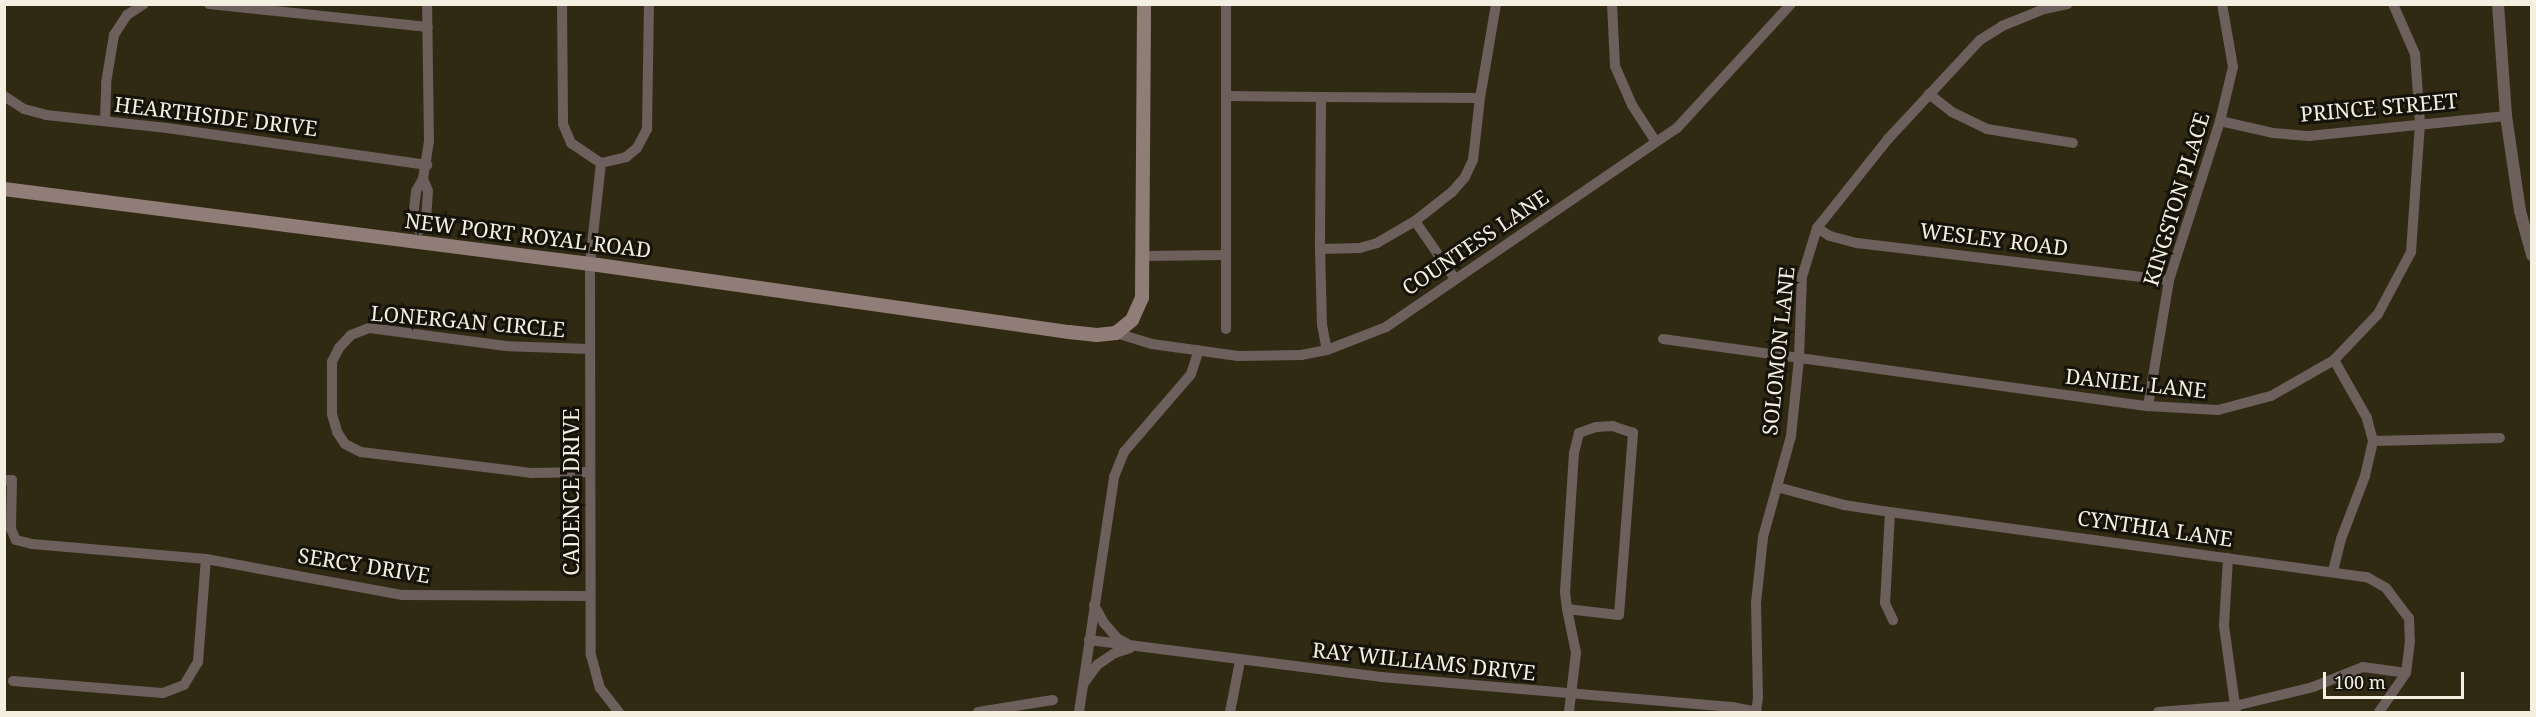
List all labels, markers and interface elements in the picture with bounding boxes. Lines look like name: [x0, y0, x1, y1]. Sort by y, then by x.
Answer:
street label: PRINCE STREET: [2299, 88, 2459, 126]
street label: HEARTHSIDE DRIVE: [113, 91, 319, 141]
street label: KINGSTON PLACE: [2138, 109, 2214, 289]
street label: COUNTESS LANE: [1397, 184, 1553, 300]
street label: NEW PORT ROYAL ROAD: [403, 207, 653, 263]
street label: WESLEY ROAD: [1918, 217, 2070, 261]
street label: SOLOMON LANE: [1757, 265, 1799, 437]
street label: LONERGAN CIRCLE: [370, 300, 566, 342]
street label: DANIEL LANE: [2064, 363, 2208, 403]
street label: CADENCE DRIVE: [558, 408, 584, 576]
street label: CYNTHIA LANE: [2076, 505, 2234, 551]
street label: SERCY DRIVE: [296, 542, 432, 588]
street label: RAY WILLIAMS DRIVE: [1311, 637, 1537, 685]
scale bar: [2326, 660, 2467, 698]
text: 100 m: [2334, 670, 2386, 694]

